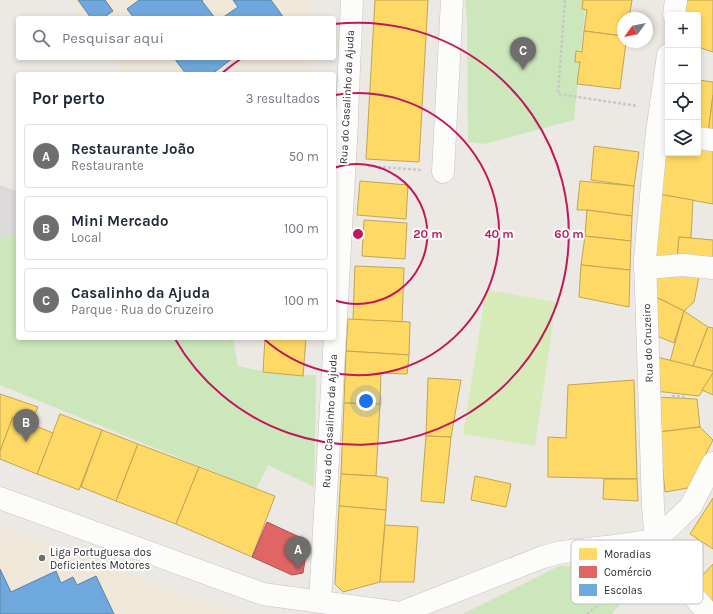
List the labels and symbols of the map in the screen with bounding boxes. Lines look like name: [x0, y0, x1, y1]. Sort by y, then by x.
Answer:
north arrow: [617, 12, 653, 48]
street label: Rua do Casalinho da Ajuda: [337, 30, 357, 164]
pin: C: [510, 37, 536, 70]
centre of rings: [351, 227, 365, 241]
text: 20 m: [413, 227, 443, 241]
text: 40 m: [484, 227, 514, 241]
text: 60 m: [554, 227, 584, 241]
street label: Rua do Cruzeiro: [640, 303, 656, 383]
street label: Rua do Casalinho da Ajuda: [320, 354, 340, 488]
your location: [356, 391, 376, 411]
pin: B: [13, 409, 39, 442]
pin: A: [285, 536, 311, 569]
legend: [571, 540, 703, 604]
place label: Liga Portuguesa dos Deficientes Motores: [50, 546, 152, 572]
text: Moradias: [604, 548, 651, 561]
marker: Liga Portuguesa dos Deficientes Motores: [37, 553, 47, 563]
text: Comércio: [604, 566, 652, 579]
text: Escolas: [604, 584, 643, 597]

